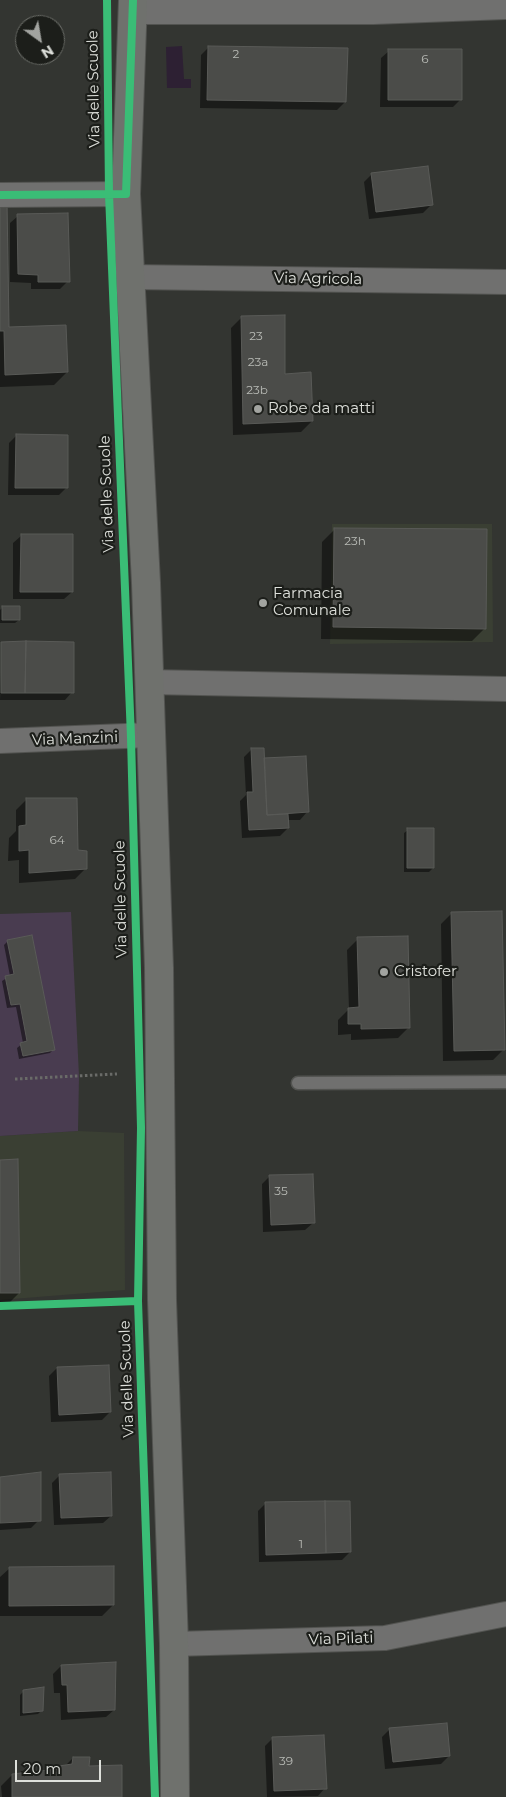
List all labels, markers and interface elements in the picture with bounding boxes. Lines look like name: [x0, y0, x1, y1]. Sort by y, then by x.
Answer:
north arrow: [15, 15, 65, 65]
street label: Via delle Scuole: [84, 30, 104, 148]
text: N: [38, 41, 57, 63]
house number: 2: [233, 47, 239, 61]
house number: 6: [421, 52, 429, 66]
street label: Via Agricola: [274, 269, 362, 289]
house number: 23: [249, 329, 263, 343]
house number: 23a: [248, 355, 268, 369]
house number: 23b: [246, 383, 268, 397]
place label: Robe da matti: [268, 400, 375, 418]
marker: Robe da matti: [252, 403, 264, 415]
street label: Via delle Scuole: [96, 435, 118, 553]
house number: 23h: [344, 534, 366, 548]
place label: Farmacia Comunale: [273, 585, 351, 620]
marker: Farmacia Comunale: [257, 597, 269, 609]
street label: Via Manzini: [32, 729, 118, 749]
house number: 64: [49, 833, 65, 847]
street label: Via delle Scuole: [111, 840, 131, 958]
place label: Cristofer: [394, 963, 457, 981]
marker: Cristofer: [378, 966, 390, 978]
house number: 35: [274, 1184, 288, 1198]
street label: Via delle Scuole: [116, 1320, 138, 1438]
house number: 1: [299, 1537, 303, 1551]
street label: Via Pilati: [308, 1629, 374, 1649]
scale bar: [18, 1750, 104, 1782]
house number: 39: [279, 1754, 293, 1768]
text: 20 m: [23, 1759, 61, 1778]

